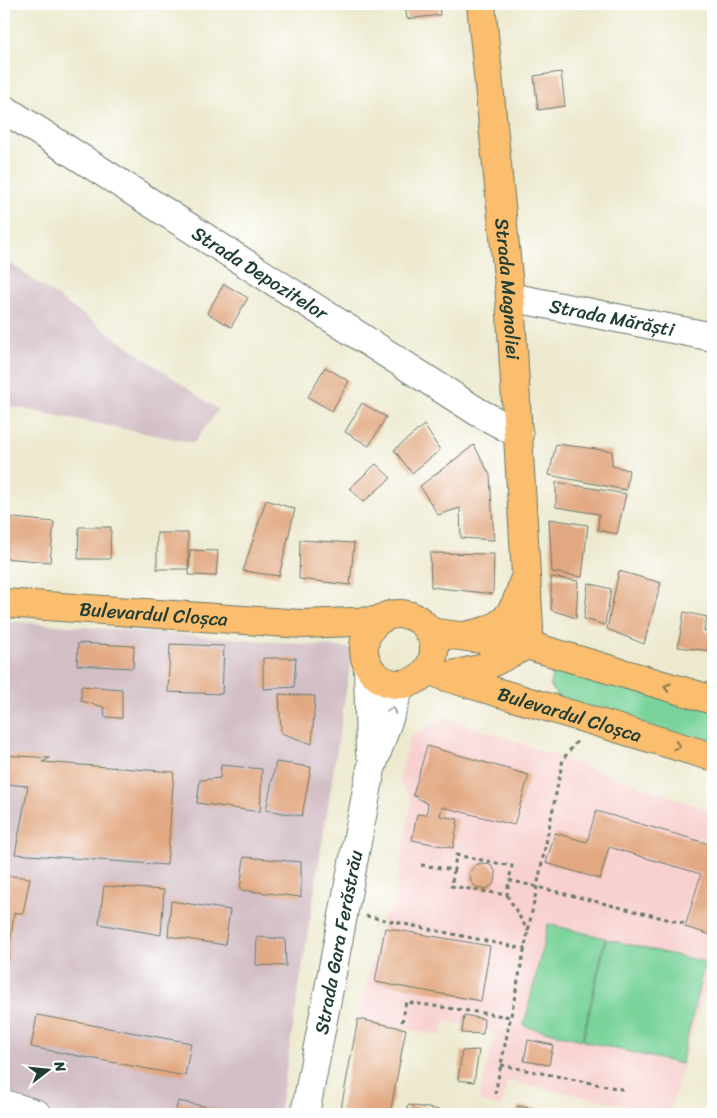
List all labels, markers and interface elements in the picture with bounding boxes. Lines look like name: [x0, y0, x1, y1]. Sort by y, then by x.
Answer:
street label: Strada Magnoliei: [486, 216, 530, 361]
street label: Strada Depozitelor: [185, 217, 336, 329]
street label: Strada Mărăști: [547, 289, 678, 346]
street label: Bulevardul Cloșca: [78, 592, 229, 635]
street label: Bulevardul Cloșca: [494, 677, 646, 751]
one-way arrow: [663, 682, 671, 692]
one-way arrow: [386, 706, 396, 715]
one-way arrow: [673, 741, 681, 751]
street label: Strada Gara Ferăstrău: [304, 847, 372, 1037]
north arrow: [22, 1046, 72, 1096]
text: N: [46, 1057, 73, 1075]

